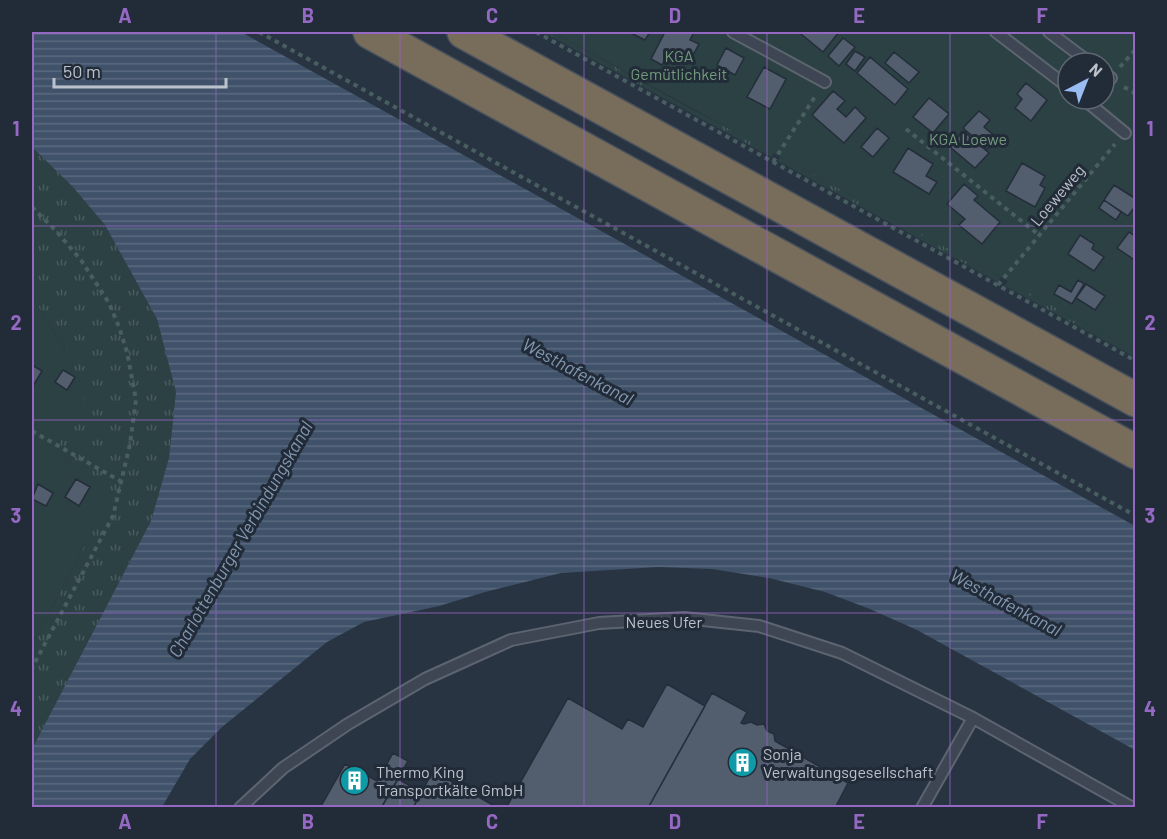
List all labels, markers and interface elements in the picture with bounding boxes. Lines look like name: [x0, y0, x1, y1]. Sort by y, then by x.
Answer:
text: A: [118, 3, 132, 27]
text: B: [302, 3, 314, 27]
text: C: [486, 3, 498, 27]
text: D: [669, 3, 681, 27]
text: E: [853, 3, 865, 27]
text: F: [1036, 3, 1048, 27]
park label: KGA Gemütlichkeit: [631, 46, 727, 83]
scale bar: [54, 51, 226, 89]
north arrow: [1056, 51, 1116, 111]
text: N: [1086, 59, 1107, 80]
text: 50 m: [63, 60, 101, 82]
text: 1: [12, 116, 20, 140]
text: 1: [1146, 116, 1154, 140]
park label: KGA Loewe: [929, 129, 1007, 148]
street label: Loeweweg: [1026, 161, 1088, 229]
text: 2: [10, 310, 22, 334]
text: 2: [1144, 310, 1156, 334]
water label: Westhafenkanal: [519, 333, 637, 409]
water label: Charlottenburger Verbindungskanal: [163, 417, 317, 661]
text: 3: [11, 503, 21, 527]
text: 3: [1145, 503, 1155, 527]
water label: Westhafenkanal: [947, 564, 1065, 640]
street label: Neues Ufer: [626, 612, 703, 631]
text: 4: [10, 696, 22, 720]
text: 4: [1144, 696, 1156, 720]
place label: Sonja Verwaltungsgesellschaft: [763, 744, 934, 781]
building icon: Sonja Verwaltungsgesellschaft: [726, 746, 758, 778]
place label: Thermo King Transportkälte GmbH: [376, 762, 523, 799]
building icon: Thermo King Transportkälte GmbH: [339, 764, 371, 796]
text: A: [118, 809, 132, 833]
text: B: [302, 809, 314, 833]
text: C: [486, 809, 498, 833]
text: D: [669, 809, 681, 833]
text: E: [853, 809, 865, 833]
text: F: [1036, 809, 1048, 833]

